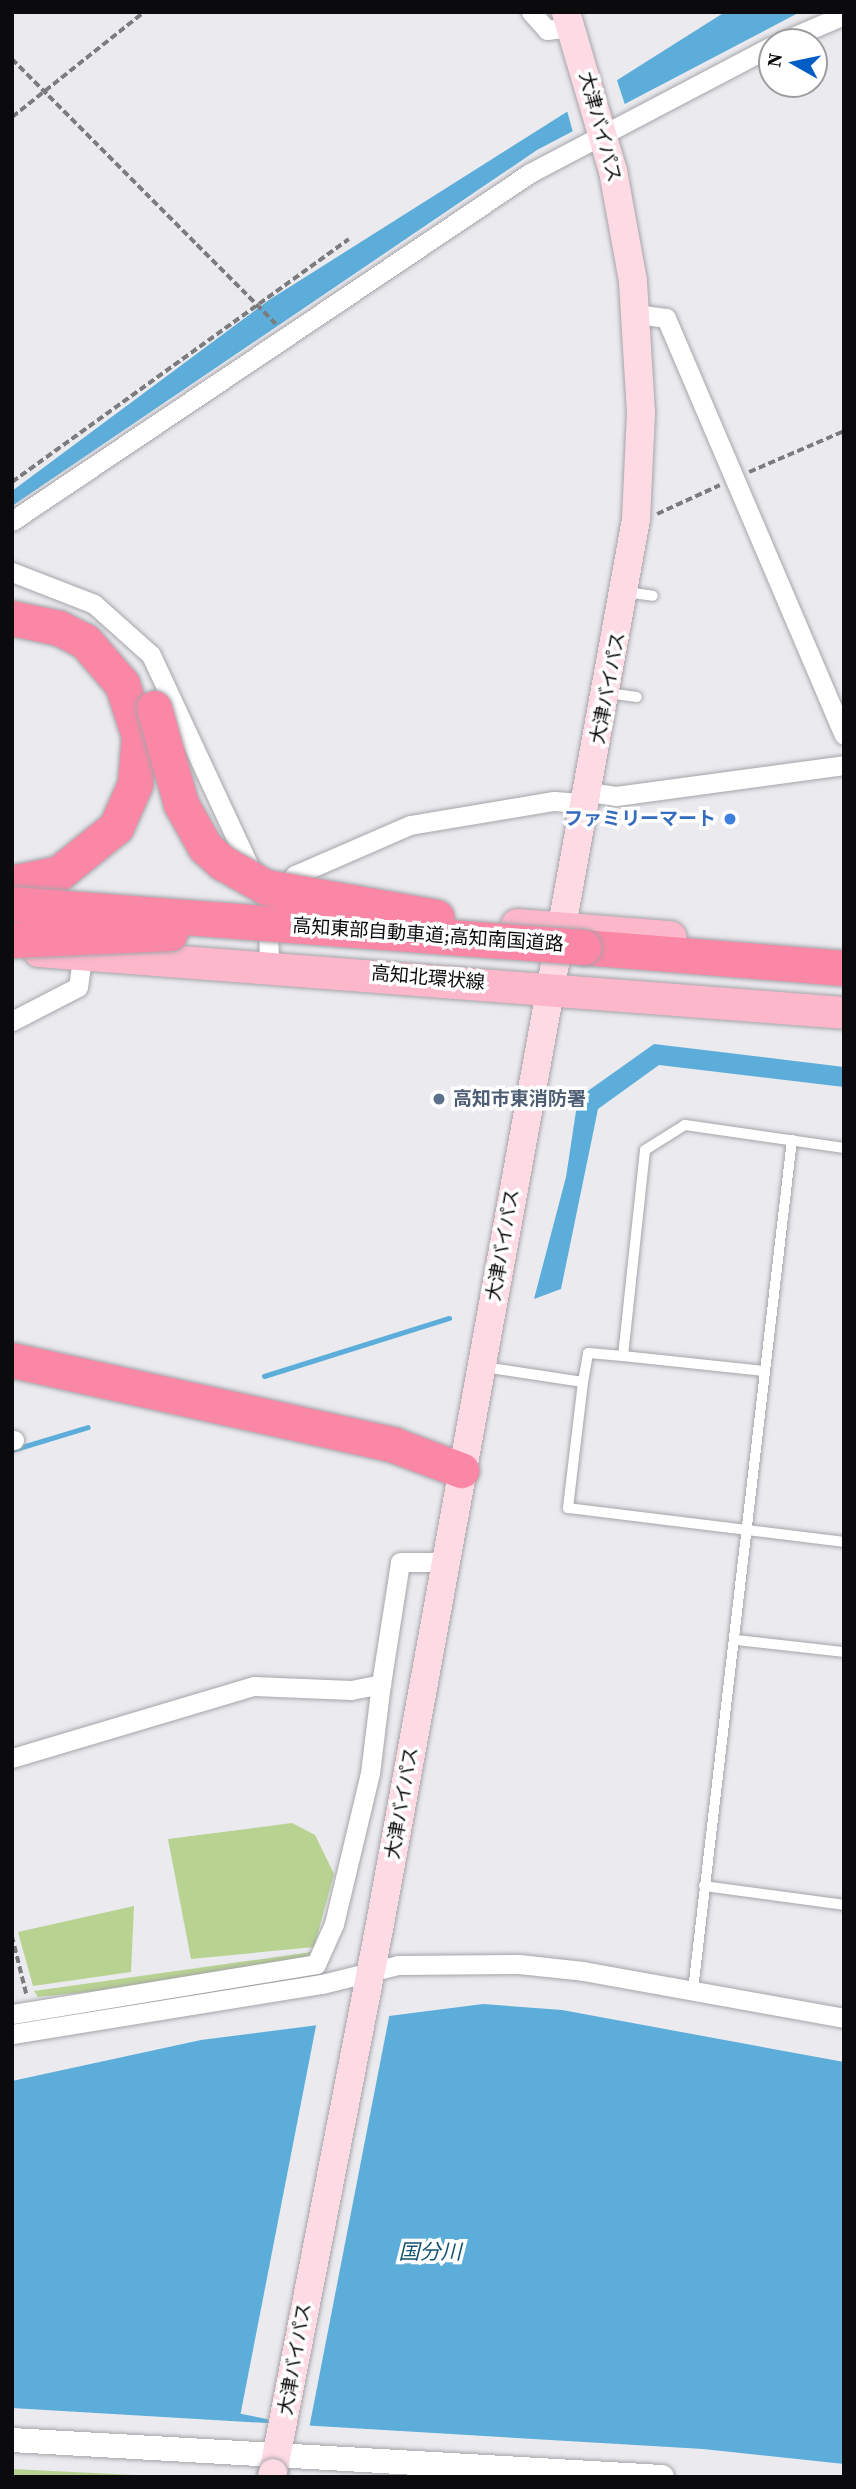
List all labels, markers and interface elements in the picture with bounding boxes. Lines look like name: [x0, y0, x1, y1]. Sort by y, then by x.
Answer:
north arrow: [758, 28, 828, 98]
text: N: [760, 51, 788, 69]
street label: 大津バイパス: [574, 69, 626, 185]
street label: 大津バイパス: [586, 630, 630, 746]
place label: ファミリーマート: [564, 808, 716, 830]
marker: ファミリーマート: [722, 811, 738, 827]
street label: 高知東部自動車道;高知南国道路: [292, 914, 564, 956]
street label: 高知北環状線: [370, 962, 486, 994]
place label: 高知市東消防署: [453, 1088, 586, 1110]
marker: 高知市東消防署: [431, 1091, 447, 1107]
street label: 大津バイパス: [482, 1187, 524, 1303]
street label: 大津バイパス: [381, 1745, 423, 1861]
water label: 国分川: [399, 2239, 461, 2265]
street label: 大津バイパス: [274, 2301, 316, 2417]

